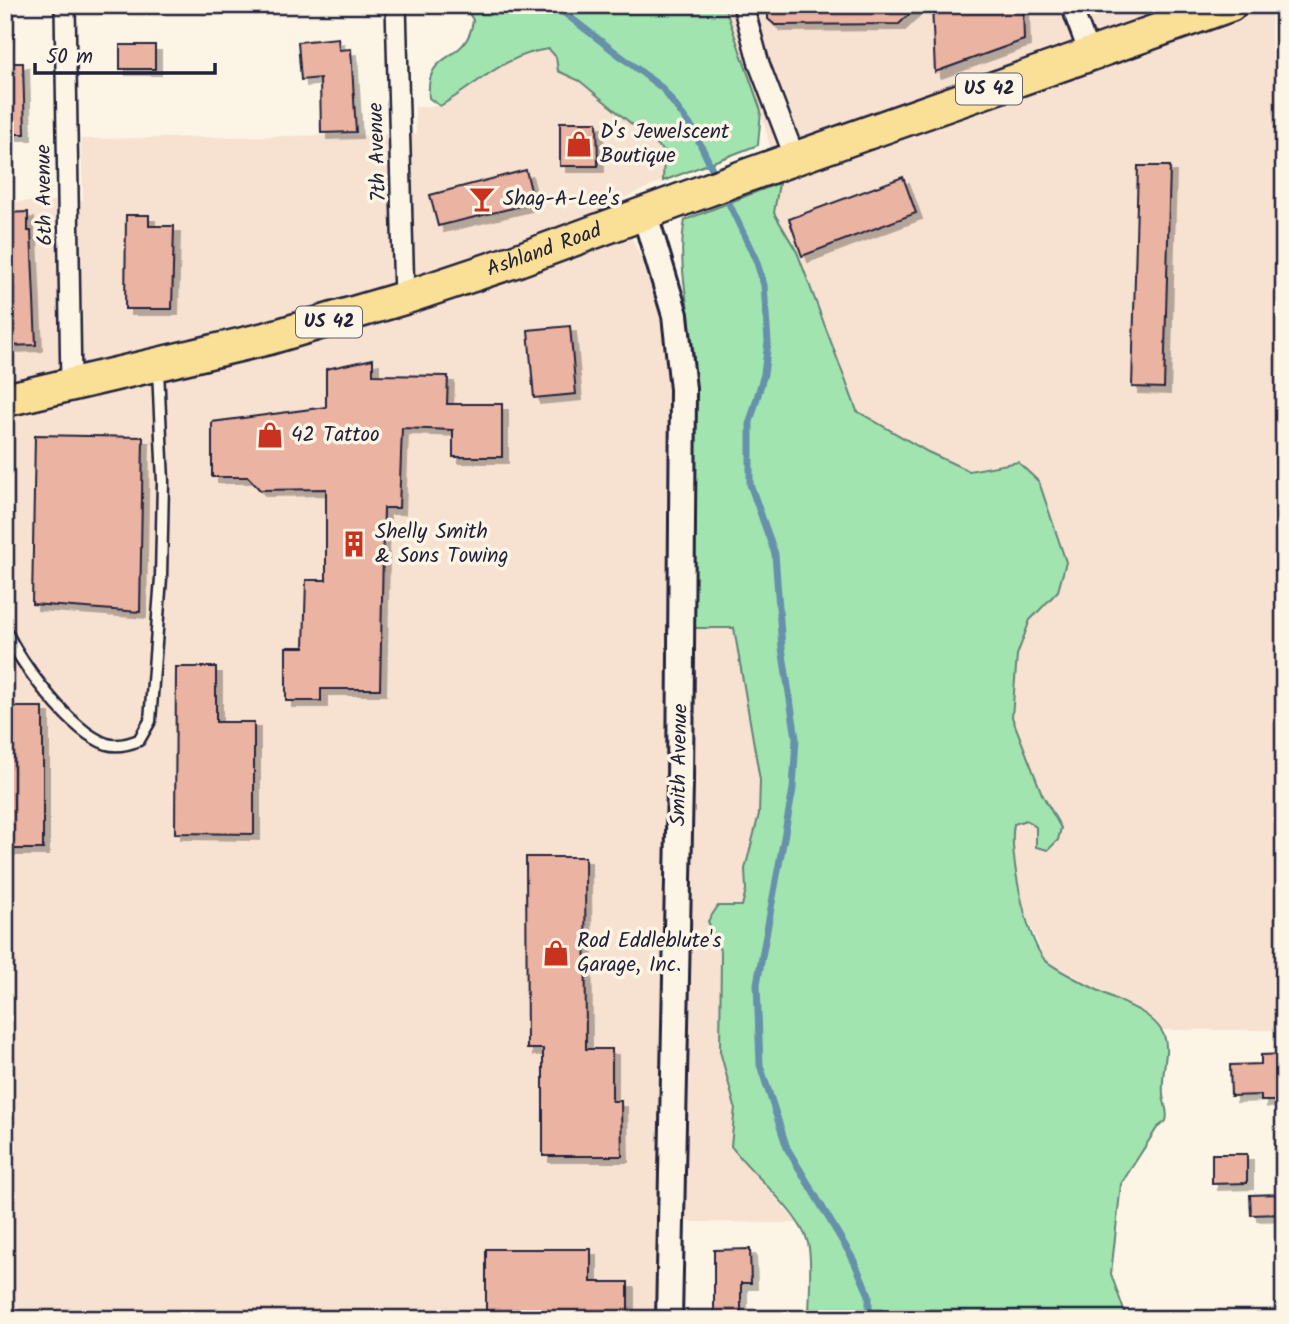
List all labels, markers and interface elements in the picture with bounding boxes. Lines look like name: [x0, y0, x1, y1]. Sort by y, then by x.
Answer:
scale bar: [35, 32, 215, 76]
text: 50 m: [46, 41, 93, 74]
road number: US 42: [956, 74, 1022, 104]
street label: 7th Avenue: [360, 101, 396, 202]
place label: D's Jewelscent Boutique: [600, 116, 730, 173]
shop icon: D's Jewelscent Boutique: [564, 129, 594, 159]
street label: 6th Avenue: [28, 144, 62, 246]
place label: Shag-A-Lee's: [503, 183, 620, 216]
bar icon: Shag-A-Lee's: [467, 184, 497, 214]
street label: Ashland Road: [482, 214, 607, 286]
road number: US 42: [296, 306, 362, 338]
place label: 42 Tattoo: [291, 419, 380, 452]
shop icon: 42 Tattoo: [255, 420, 285, 450]
place label: Shelly Smith & Sons Towing: [375, 516, 508, 573]
building icon: Shelly Smith & Sons Towing: [339, 529, 369, 559]
street label: Smith Avenue: [662, 703, 698, 827]
place label: Rod Eddleblute's Garage, Inc.: [577, 925, 721, 982]
shop icon: Rod Eddleblute's Garage, Inc.: [541, 938, 571, 968]

